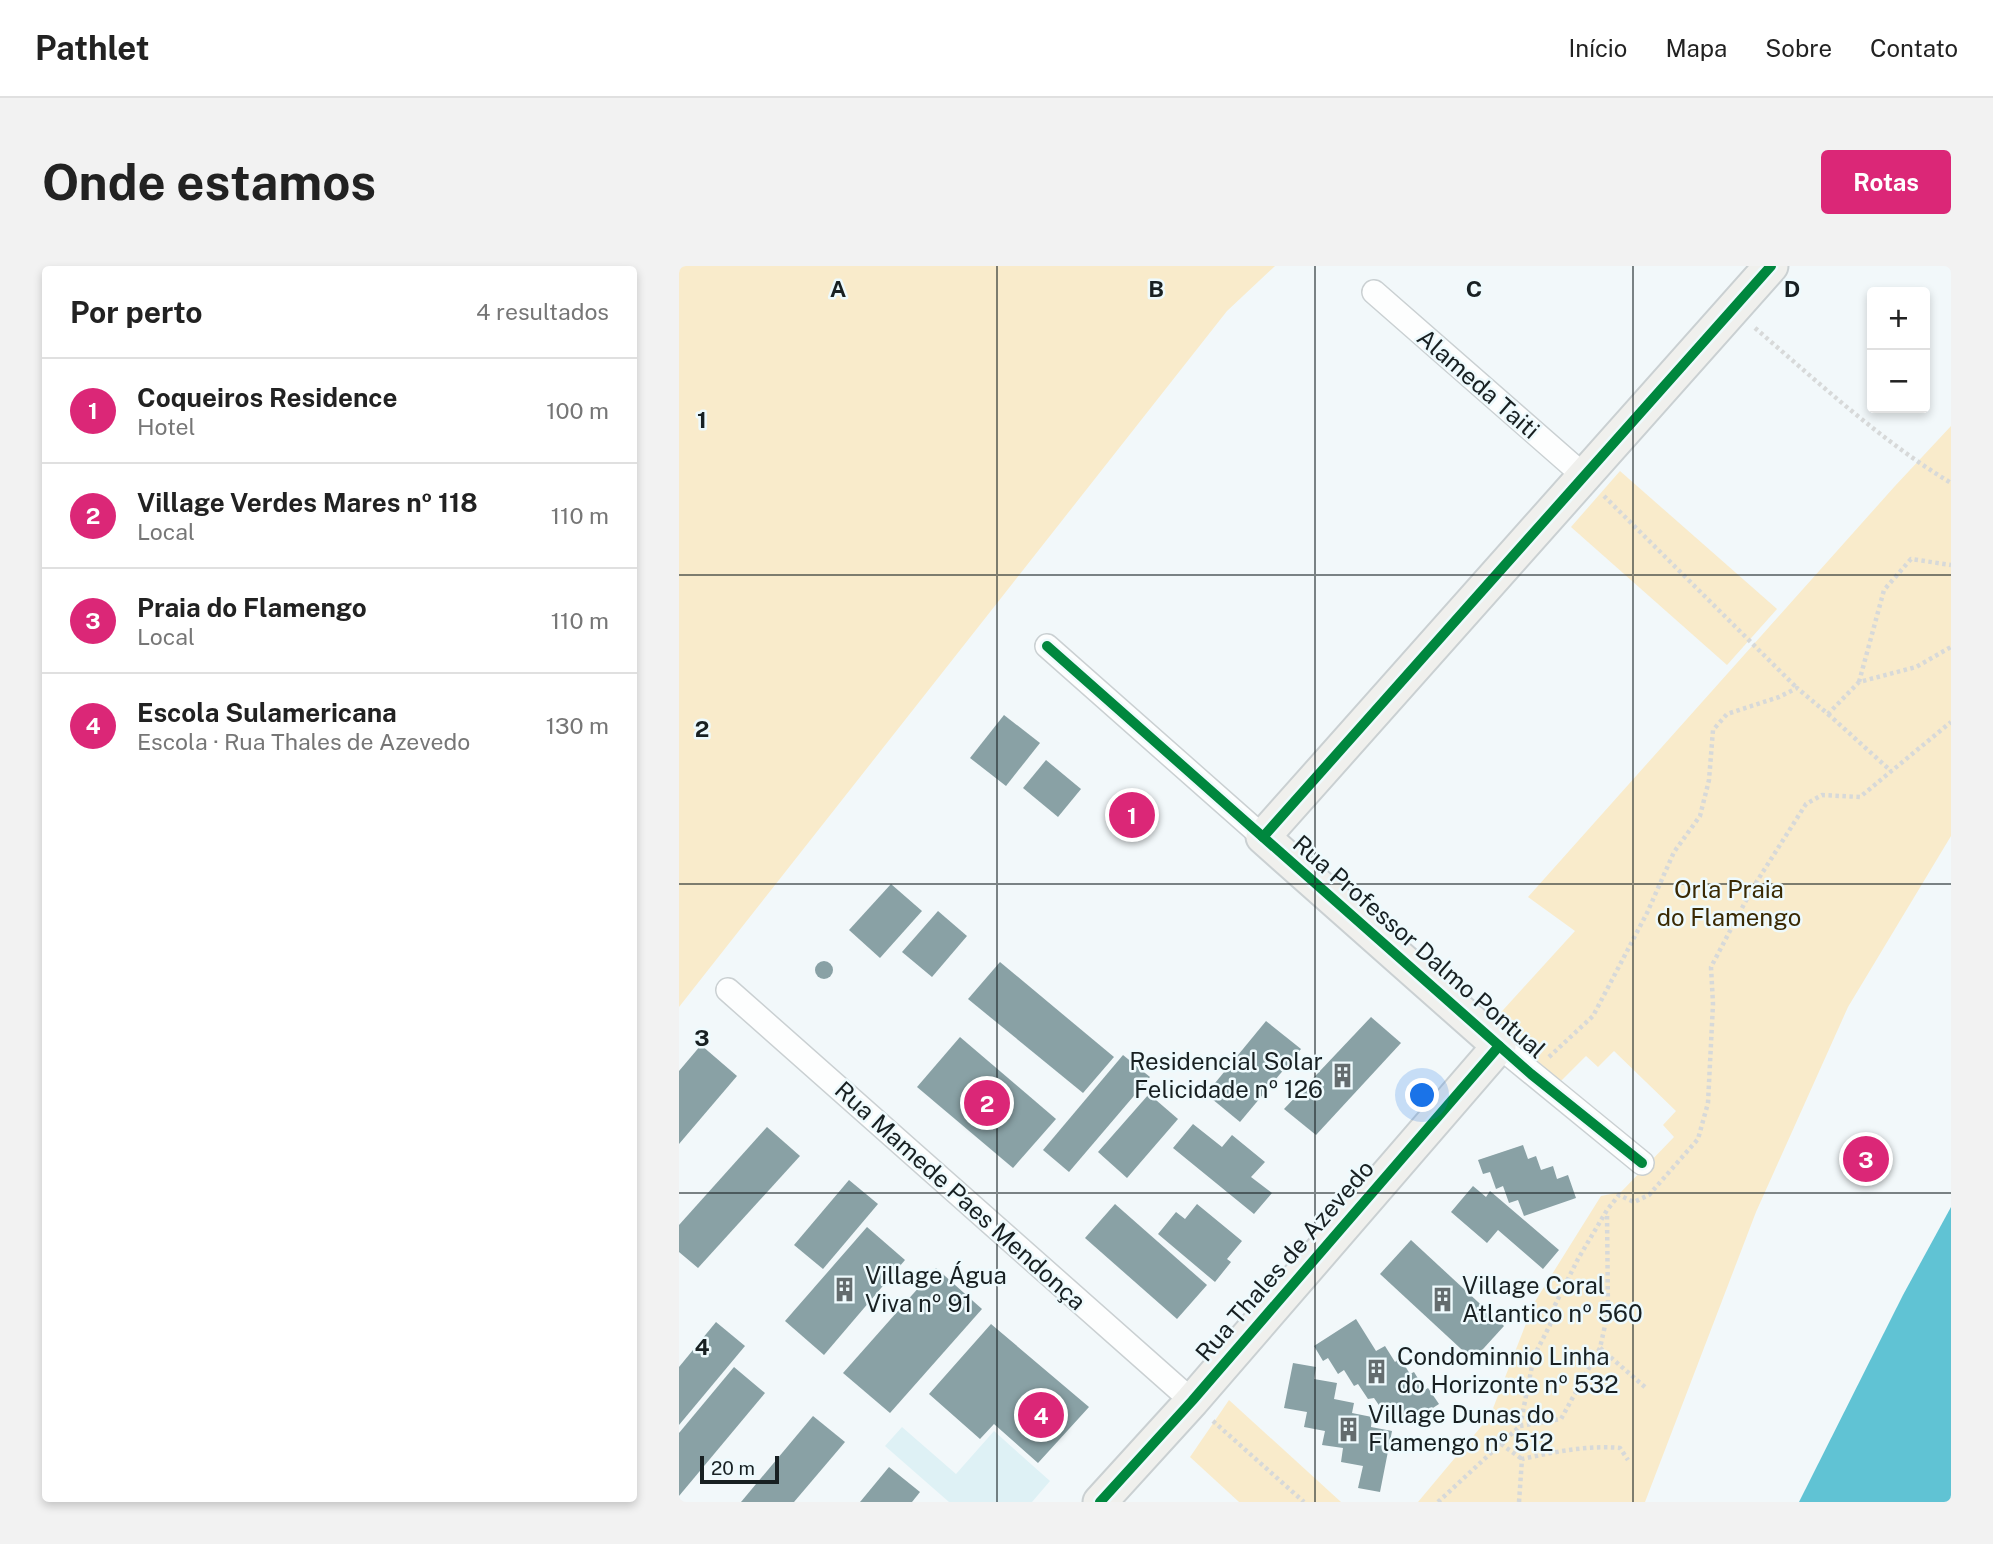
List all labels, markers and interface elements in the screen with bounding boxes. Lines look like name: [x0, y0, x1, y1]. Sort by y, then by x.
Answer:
text: Pathlet: [35, 29, 150, 67]
text: Início: [1569, 34, 1627, 62]
text: Mapa: [1665, 34, 1727, 62]
text: Sobre: [1765, 34, 1832, 62]
text: Contato: [1870, 34, 1958, 62]
button: Rotas: [1821, 150, 1951, 214]
text: Onde estamos: [42, 153, 376, 211]
text: A: [830, 275, 847, 302]
text: B: [1148, 275, 1164, 302]
text: C: [1466, 275, 1482, 302]
text: D: [1784, 275, 1800, 302]
map controls: [1867, 287, 1930, 413]
button: +: [1867, 287, 1930, 350]
text: Por perto: [70, 294, 202, 330]
text: 4 resultados: [476, 298, 609, 325]
street label: Alameda Taiti: [1412, 323, 1545, 444]
button: −: [1867, 350, 1930, 413]
text: Coqueiros Residence: [137, 382, 398, 413]
text: 1: [88, 397, 98, 424]
text: 100 m: [546, 397, 609, 424]
text: 1: [697, 406, 707, 433]
text: Hotel: [137, 413, 196, 440]
text: Village Verdes Mares nº 118: [137, 487, 478, 518]
text: 2: [86, 502, 100, 529]
text: 110 m: [551, 502, 609, 529]
text: Local: [137, 518, 195, 545]
text: Praia do Flamengo: [137, 592, 367, 623]
text: 3: [85, 607, 101, 634]
text: 110 m: [551, 607, 609, 634]
text: Local: [137, 623, 195, 650]
text: Escola Sulamericana: [137, 697, 397, 728]
text: 4: [85, 712, 101, 739]
text: 130 m: [546, 712, 609, 739]
text: 2: [695, 715, 709, 742]
text: Escola · Rua Thales de Azevedo: [137, 728, 470, 755]
pin: 1: [1109, 789, 1155, 841]
street label: Rua Professor Dalmo Pontual: [1288, 829, 1552, 1064]
park label: Orla Praia do Flamengo: [1657, 875, 1801, 931]
text: 3: [694, 1024, 710, 1051]
place label: Residencial Solar Felicidade nº 126: [1129, 1047, 1323, 1103]
building icon: Residencial Solar Felicidade nº 126: [1329, 1062, 1357, 1090]
street label: Rua Mamede Paes Mendonça: [830, 1075, 1092, 1315]
pin: 2: [964, 1077, 1010, 1129]
your location: [1405, 1078, 1439, 1112]
pin: 3: [1843, 1133, 1889, 1185]
street label: Rua Thales de Azevedo: [1189, 1154, 1379, 1367]
place label: Village Água Viva nº 91: [865, 1261, 1007, 1317]
place label: Village Coral Atlantico nº 560: [1462, 1271, 1643, 1327]
building icon: Village Água Viva nº 91: [831, 1276, 859, 1304]
building icon: Village Coral Atlantico nº 560: [1428, 1286, 1456, 1314]
text: 4: [694, 1333, 710, 1360]
place label: Condominnio Linha do Horizonte nº 532: [1397, 1342, 1619, 1398]
building icon: Condominnio Linha do Horizonte nº 532: [1363, 1357, 1391, 1385]
pin: 4: [1018, 1389, 1064, 1441]
place label: Village Dunas do Flamengo nº 512: [1368, 1400, 1555, 1456]
building icon: Village Dunas do Flamengo nº 512: [1334, 1415, 1362, 1443]
scale bar: [700, 1453, 779, 1485]
text: 20 m: [711, 1457, 755, 1479]

